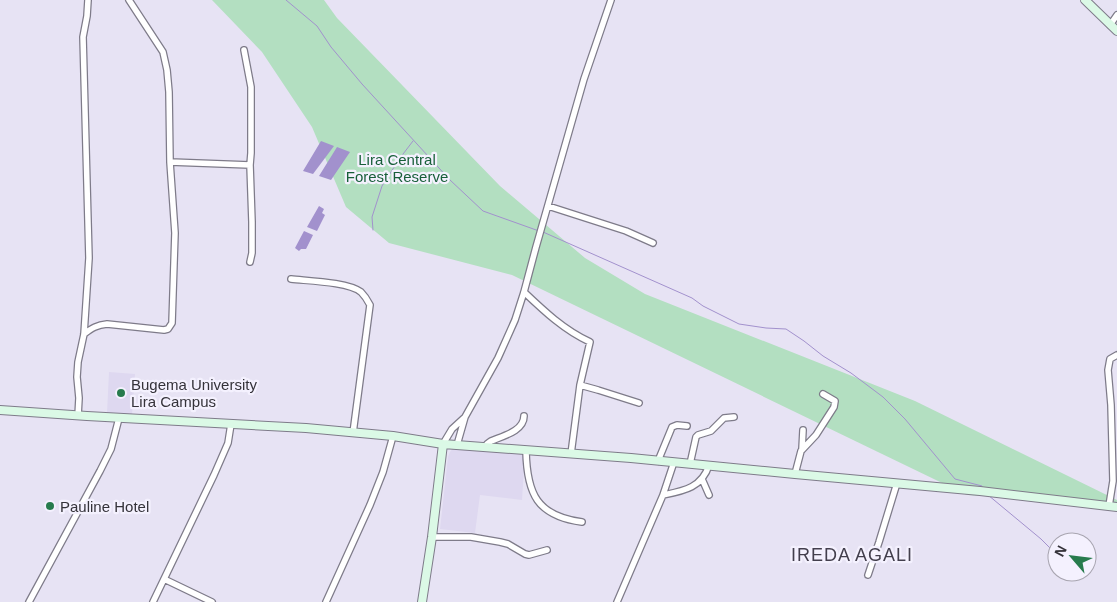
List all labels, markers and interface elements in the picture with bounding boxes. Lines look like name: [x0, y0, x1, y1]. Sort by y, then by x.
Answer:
park label: Lira Central Forest Reserve: [346, 151, 448, 185]
place label: Bugema University Lira Campus: [131, 376, 257, 410]
marker: Bugema University Lira Campus: [115, 387, 127, 399]
place label: Pauline Hotel: [60, 498, 149, 515]
marker: Pauline Hotel: [44, 500, 56, 512]
north arrow: [1047, 532, 1097, 582]
text: N: [1051, 543, 1070, 559]
district label: IREDA AGALI: [791, 545, 913, 565]

